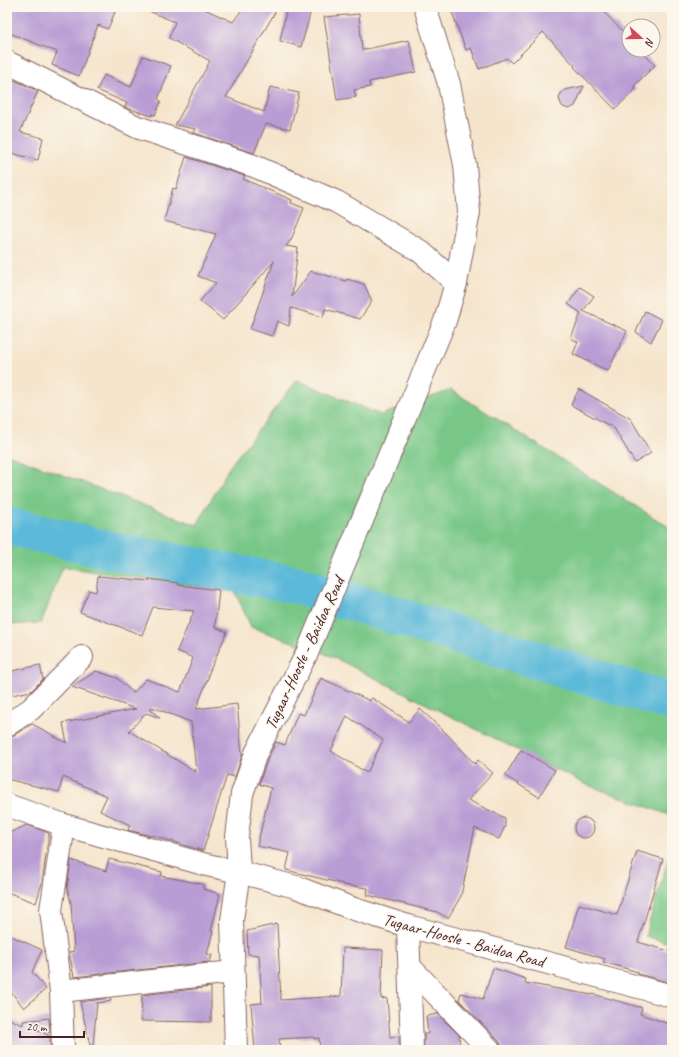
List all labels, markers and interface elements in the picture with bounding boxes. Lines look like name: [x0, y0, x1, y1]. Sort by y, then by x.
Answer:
north arrow: [621, 18, 661, 58]
text: N: [642, 36, 658, 49]
street label: Tugaar-Hoosle - Baidoa Road: [260, 572, 350, 733]
street label: Tugaar-Hoosle - Baidoa Road: [381, 909, 549, 973]
scale bar: [20, 1013, 84, 1039]
text: 20 m: [26, 1019, 48, 1035]

